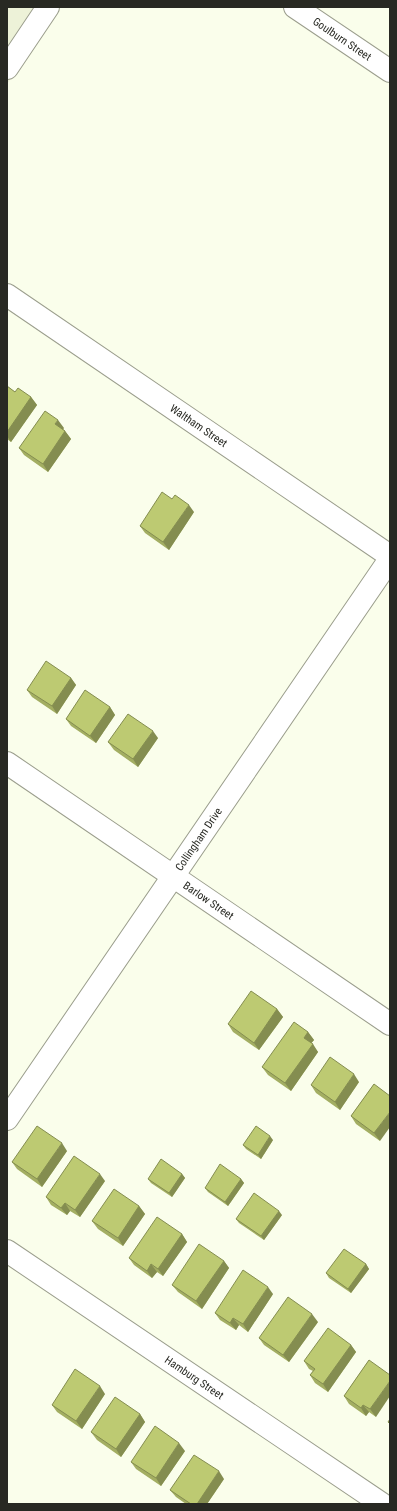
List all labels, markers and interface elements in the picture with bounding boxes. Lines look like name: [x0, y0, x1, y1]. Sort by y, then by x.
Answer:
street label: Goulburn Street: [311, 15, 374, 63]
street label: Waltham Street: [168, 402, 230, 450]
street label: Collingham Drive: [172, 805, 224, 873]
street label: Barlow Street: [181, 879, 236, 922]
street label: Hamburg Street: [162, 1353, 226, 1402]

